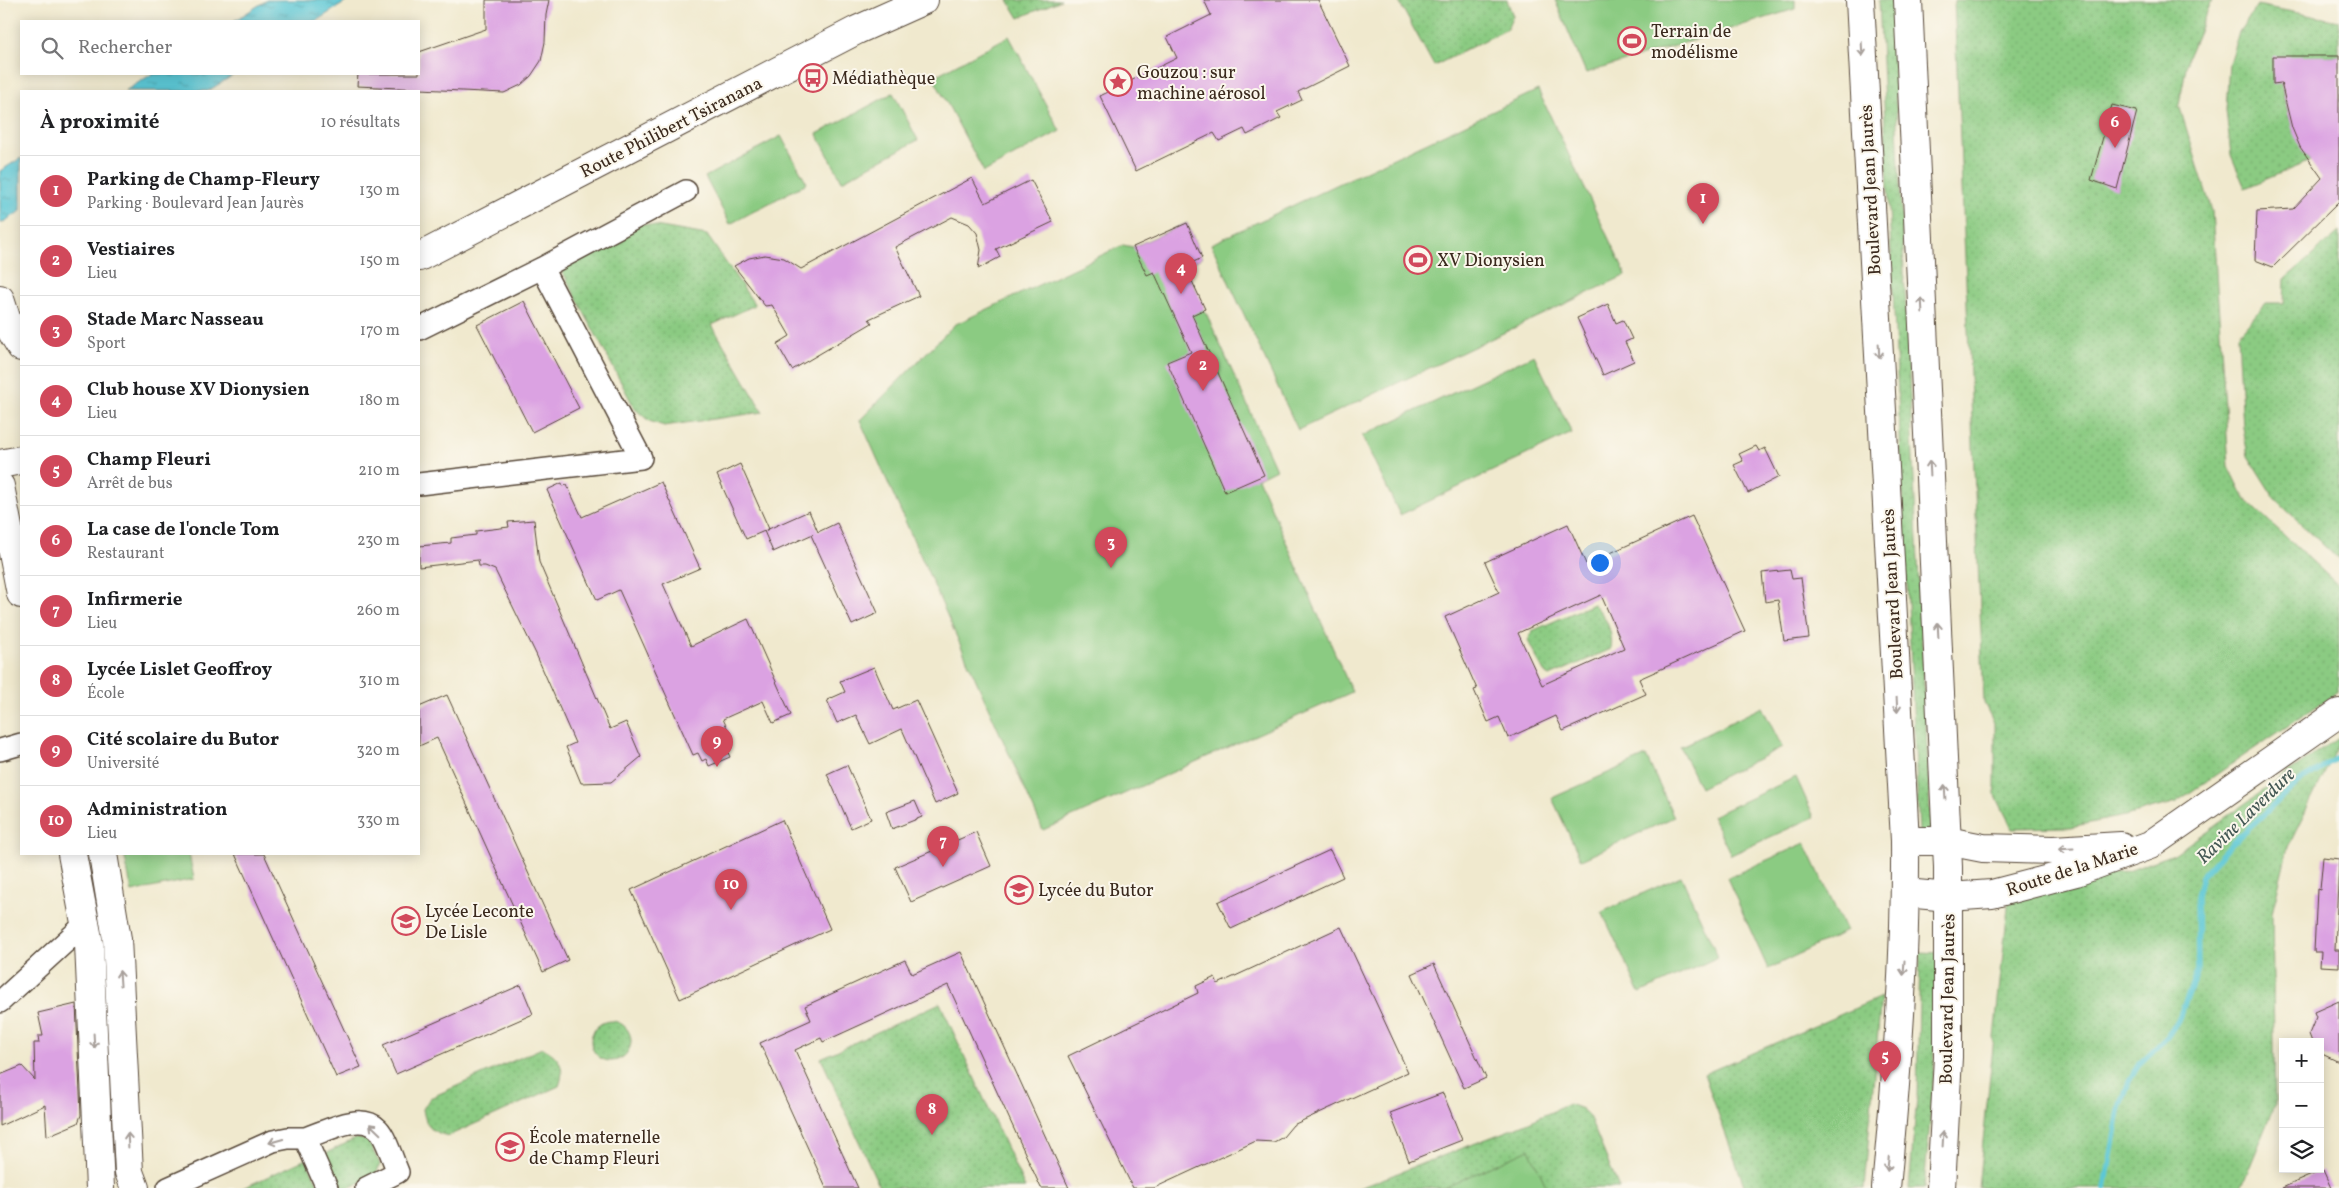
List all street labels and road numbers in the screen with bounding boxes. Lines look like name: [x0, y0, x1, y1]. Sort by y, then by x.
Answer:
street label: Route Philibert Tsiranana: [576, 71, 767, 185]
street label: Boulevard Jean Jaurès: [1855, 104, 1888, 276]
street label: Boulevard Jean Jaurès: [1877, 508, 1910, 680]
street label: Route de la Marie: [2003, 837, 2142, 904]
street label: Boulevard Jean Jaurès: [1935, 913, 1962, 1085]

